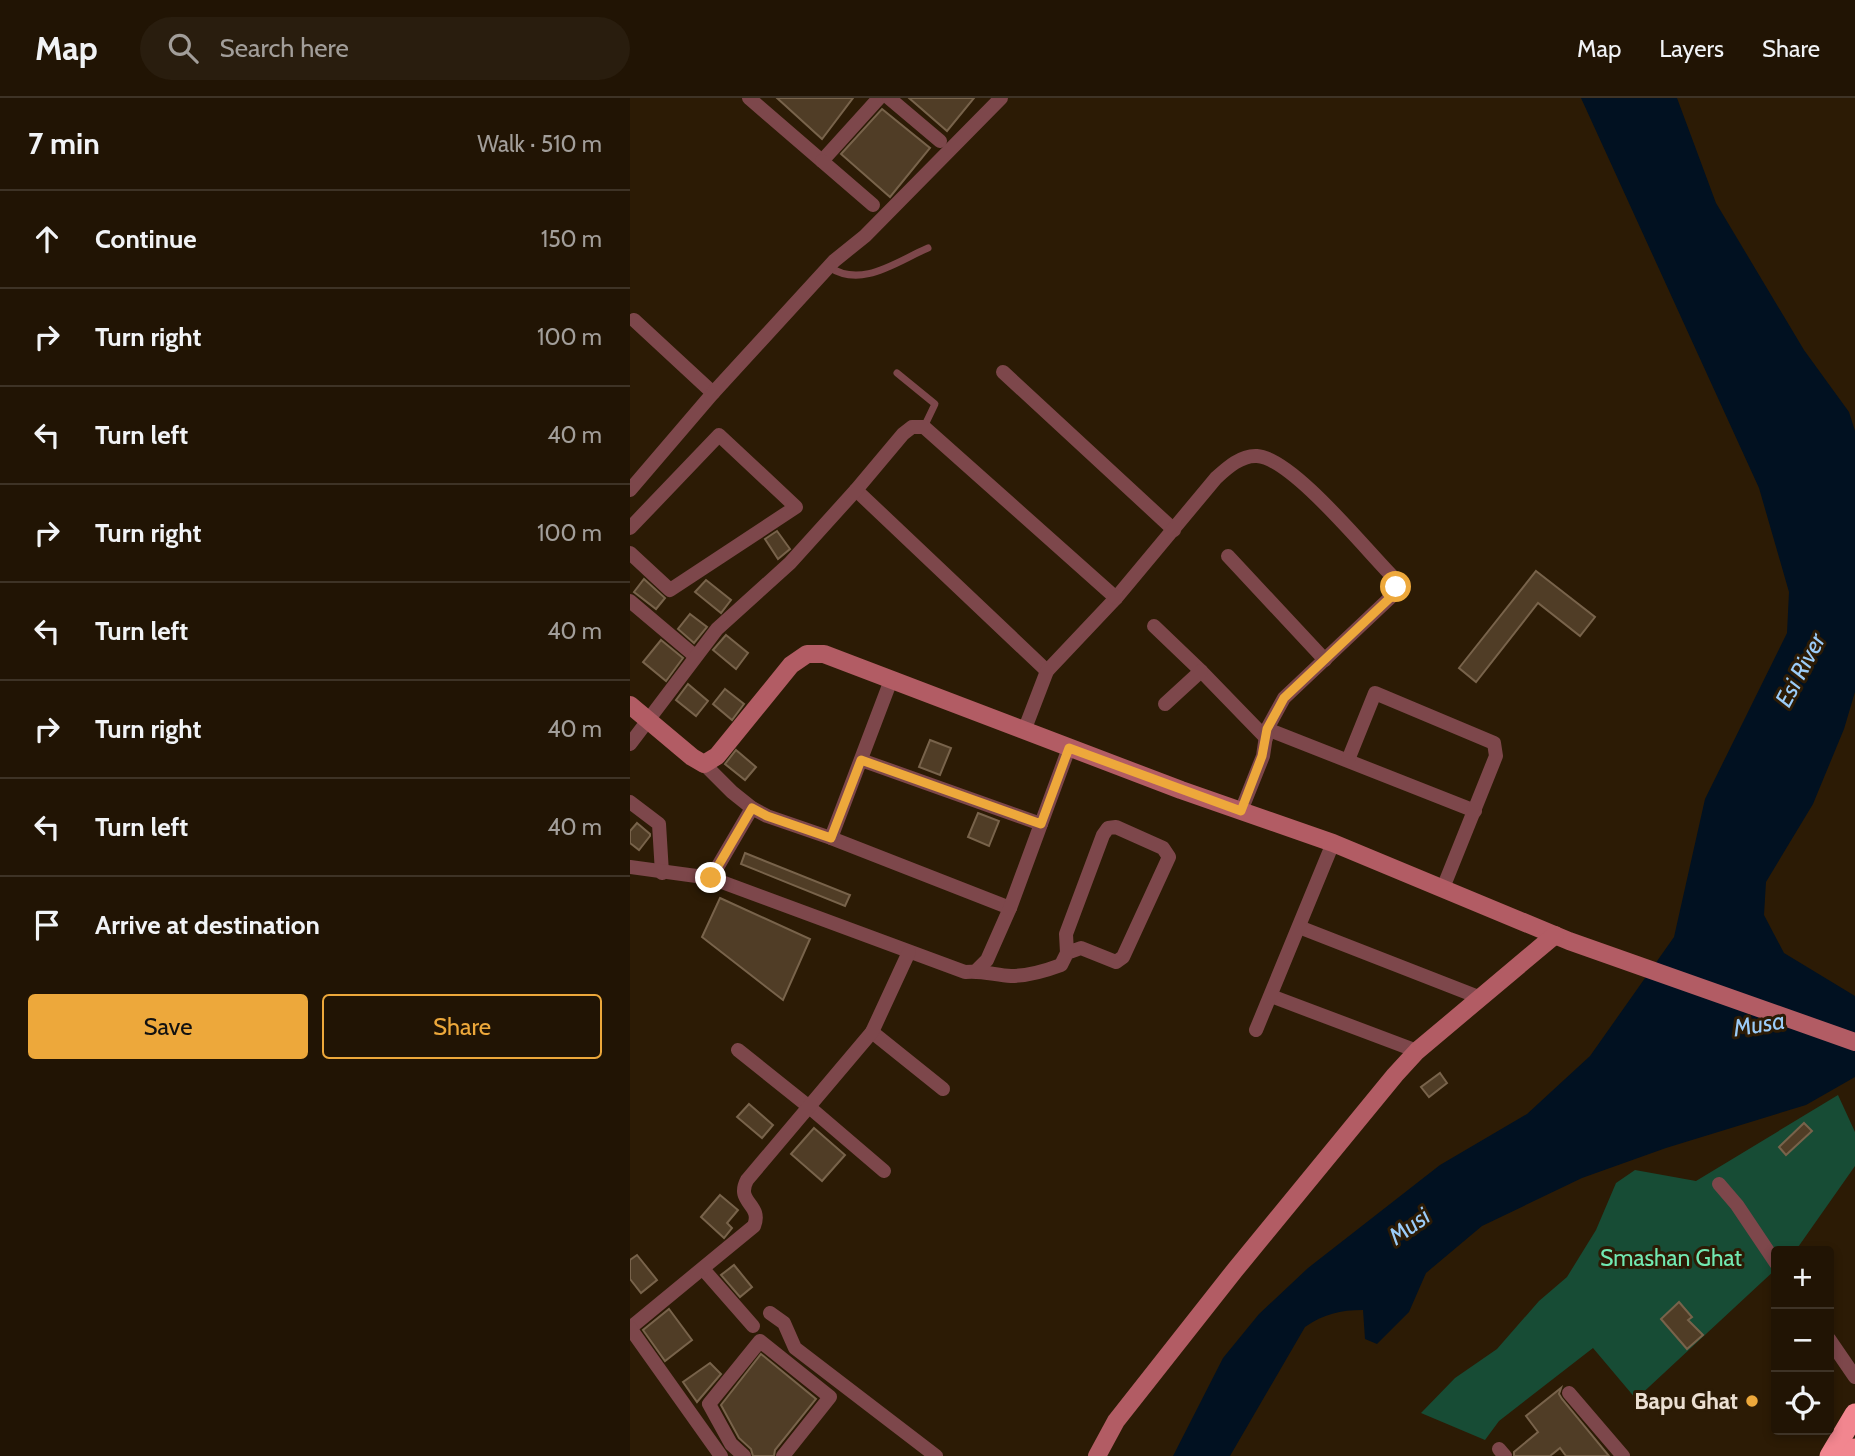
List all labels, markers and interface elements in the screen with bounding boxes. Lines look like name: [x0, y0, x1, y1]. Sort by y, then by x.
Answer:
search box: [140, 17, 630, 80]
text: Map: [35, 28, 98, 68]
icon: search: [164, 29, 202, 67]
text: Search here: [220, 32, 349, 64]
text: Map: [1577, 34, 1621, 63]
text: Layers: [1659, 34, 1724, 63]
text: Share: [1762, 34, 1820, 63]
text: 7 min: [28, 125, 100, 162]
text: Walk · 510 m: [477, 130, 602, 158]
icon: ahead: [28, 220, 66, 258]
text: Continue: [95, 223, 197, 255]
text: 150 m: [541, 225, 602, 253]
icon: right: [28, 318, 66, 356]
text: Turn right: [95, 321, 201, 353]
text: 100 m: [537, 323, 602, 351]
icon: left: [28, 416, 66, 454]
text: Turn left: [95, 419, 188, 451]
text: 40 m: [547, 421, 602, 449]
icon: right: [28, 514, 66, 552]
text: Turn right: [95, 517, 201, 549]
text: 100 m: [537, 519, 602, 547]
route start: [1380, 571, 1411, 602]
icon: left: [28, 612, 66, 650]
text: Turn left: [95, 615, 188, 647]
text: 40 m: [547, 617, 602, 645]
water label: Esi River: [1769, 627, 1832, 712]
icon: right: [28, 710, 66, 748]
text: Turn right: [95, 713, 201, 745]
text: 40 m: [547, 715, 602, 743]
icon: left: [28, 808, 66, 846]
text: Turn left: [95, 811, 188, 843]
text: 40 m: [547, 813, 602, 841]
route end: [695, 862, 726, 893]
icon: arrive: [28, 906, 66, 944]
text: Arrive at destination: [95, 909, 320, 941]
button: Save: [28, 994, 308, 1059]
button: Share: [322, 994, 602, 1059]
water label: Musa: [1730, 1006, 1787, 1043]
water label: Musi: [1382, 1201, 1436, 1251]
park label: Smashan Ghat: [1600, 1244, 1742, 1272]
map controls: [1771, 1246, 1834, 1435]
button: +: [1771, 1246, 1834, 1309]
button: −: [1771, 1309, 1834, 1372]
button: locate: [1771, 1372, 1834, 1435]
place label: Bapu Ghat: [1634, 1387, 1738, 1415]
marker: Bapu Ghat: [1744, 1393, 1760, 1409]

